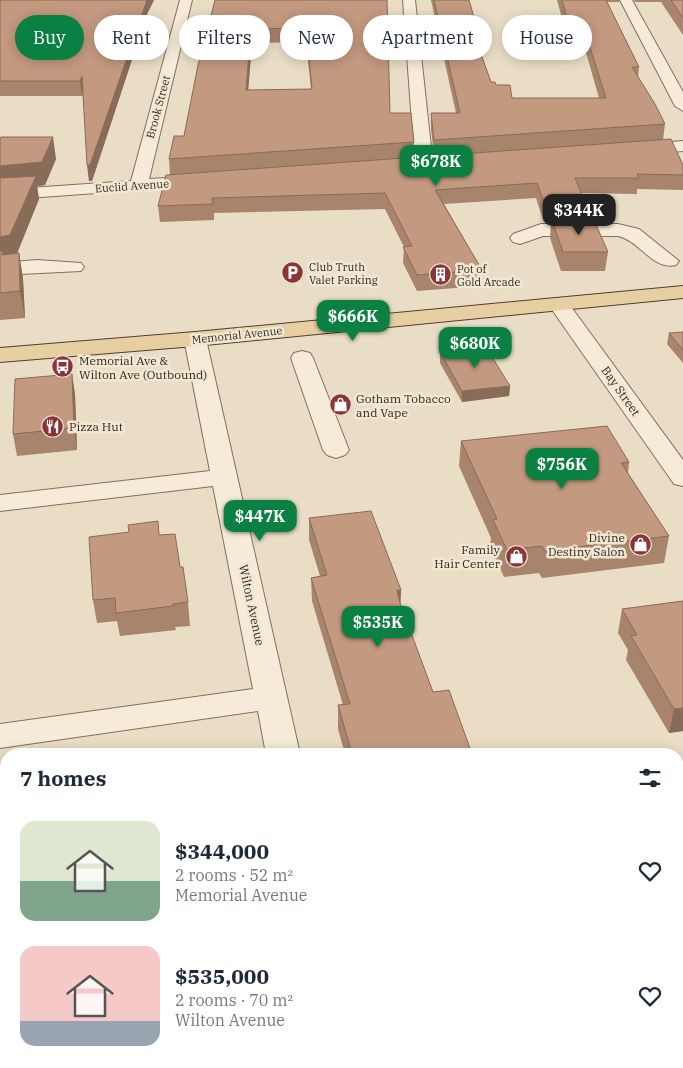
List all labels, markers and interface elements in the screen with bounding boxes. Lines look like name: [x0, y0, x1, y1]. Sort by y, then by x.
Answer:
chip: Buy: [15, 15, 84, 60]
chip: Rent: [94, 15, 169, 60]
chip: Filters: [179, 15, 270, 60]
chip: New: [280, 15, 353, 60]
chip: Apartment: [363, 15, 492, 60]
chip: House: [502, 15, 592, 60]
street label: Brook Street: [143, 74, 173, 140]
pin: $678K: [401, 144, 471, 187]
text: $678K: [411, 151, 461, 171]
street label: Euclid Avenue: [94, 176, 170, 196]
pin: $344K: [544, 194, 614, 236]
text: $344K: [554, 200, 604, 220]
place label: Club Truth Valet Parking: [309, 260, 378, 287]
parking icon: Club Truth Valet Parking: [281, 261, 305, 285]
place label: Pot of Gold Arcade: [457, 262, 520, 289]
building icon: Pot of Gold Arcade: [429, 263, 453, 287]
pin: $666K: [318, 300, 388, 342]
text: $666K: [328, 306, 378, 326]
street label: Memorial Avenue: [191, 323, 283, 347]
pin: $680K: [440, 326, 510, 369]
text: $680K: [450, 333, 500, 353]
place label: Memorial Ave & Wilton Ave (Outbound): [79, 353, 207, 382]
bus stop icon: Memorial Ave & Wilton Ave (Outbound): [51, 355, 75, 379]
street label: Bay Street: [598, 363, 644, 419]
place label: Gotham Tobacco and Vape: [356, 391, 451, 420]
shop icon: Gotham Tobacco and Vape: [328, 393, 352, 417]
restaurant icon: Pizza Hut: [41, 414, 65, 438]
place label: Pizza Hut: [69, 419, 123, 434]
pin: $756K: [527, 448, 597, 490]
text: $756K: [537, 454, 587, 474]
pin: $447K: [225, 500, 295, 542]
text: $447K: [235, 506, 285, 526]
place label: Divine Destiny Salon: [548, 530, 625, 559]
shop icon: Divine Destiny Salon: [629, 532, 653, 556]
place label: Family Hair Center: [434, 542, 501, 571]
shop icon: Family Hair Center: [504, 544, 528, 568]
street label: Wilton Avenue: [236, 563, 268, 647]
pin: $535K: [343, 606, 413, 648]
text: $535K: [353, 612, 403, 632]
text: 7 homes: [20, 764, 106, 792]
icon: filters: [636, 764, 664, 792]
text: $344,000: [175, 837, 269, 865]
icon: home: [60, 841, 120, 901]
icon: heart: [636, 857, 664, 885]
text: 2 rooms · 52 m²: [175, 865, 293, 885]
text: Memorial Avenue: [175, 885, 307, 905]
text: $535,000: [175, 962, 269, 990]
icon: home: [60, 966, 120, 1026]
icon: heart: [636, 982, 664, 1010]
text: 2 rooms · 70 m²: [175, 990, 293, 1010]
text: Wilton Avenue: [175, 1010, 285, 1030]

